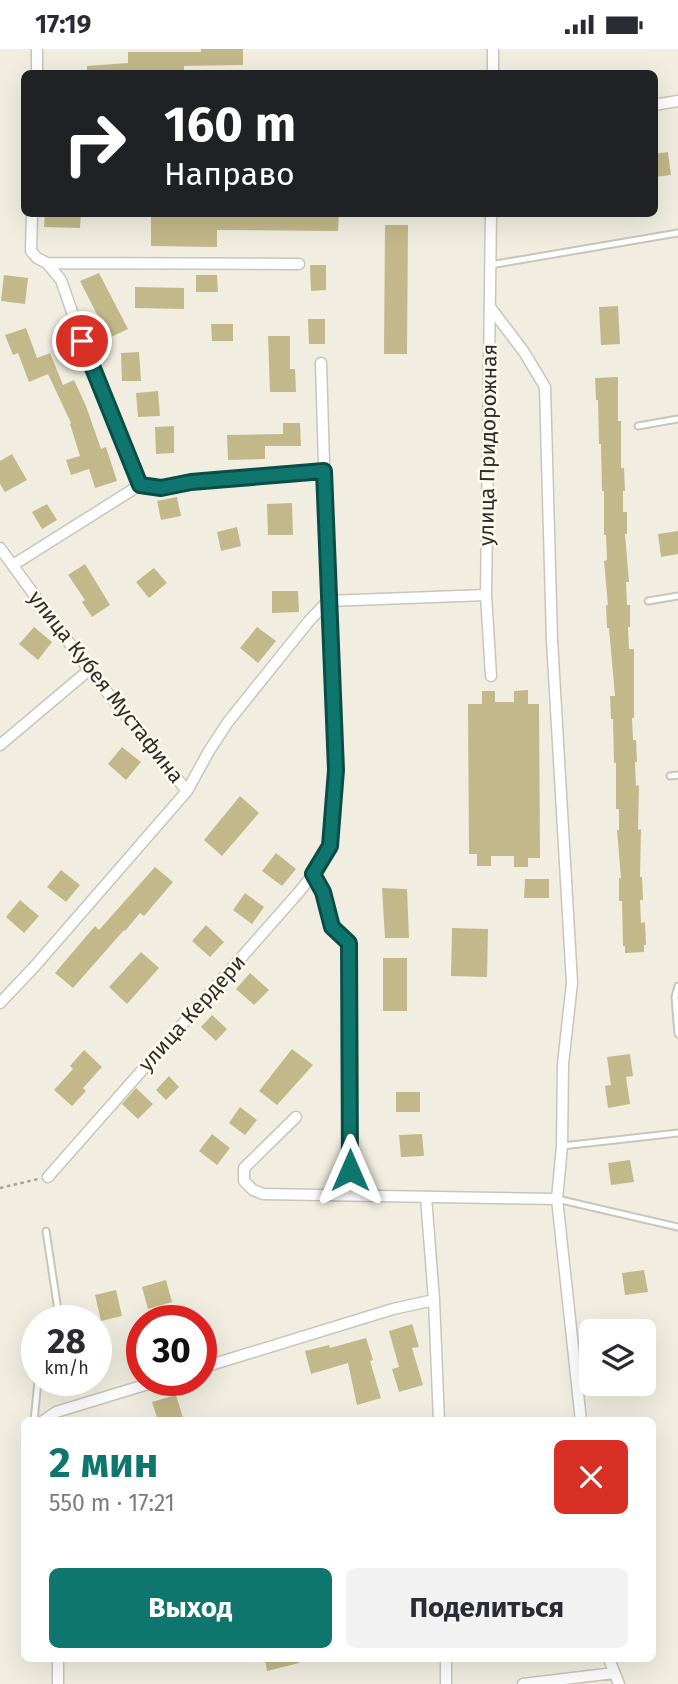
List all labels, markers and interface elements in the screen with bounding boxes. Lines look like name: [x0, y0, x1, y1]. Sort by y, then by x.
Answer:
text: 17:19: [35, 9, 91, 40]
text: 160 m: [164, 95, 296, 154]
icon: right: [49, 98, 140, 189]
text: Направо: [164, 155, 295, 193]
pin: [52, 311, 112, 371]
icon: arrive: [63, 322, 101, 360]
street label: улица Придорожная: [473, 344, 503, 546]
street label: улица Кубея Мустафина: [23, 585, 189, 789]
street label: улица Кердери: [133, 949, 251, 1077]
position arrow: [313, 1133, 387, 1207]
speed limit sign: 30: [126, 1305, 217, 1396]
map controls: [579, 1319, 656, 1396]
button: layers: [579, 1319, 656, 1396]
text: 28: [47, 1320, 86, 1362]
text: km/h: [44, 1357, 89, 1379]
text: 2 мин: [49, 1438, 158, 1488]
button: close: [554, 1440, 628, 1514]
text: 550 m · 17:21: [49, 1489, 175, 1517]
button: Выход: [49, 1568, 332, 1648]
button: Поделиться: [346, 1568, 628, 1648]

